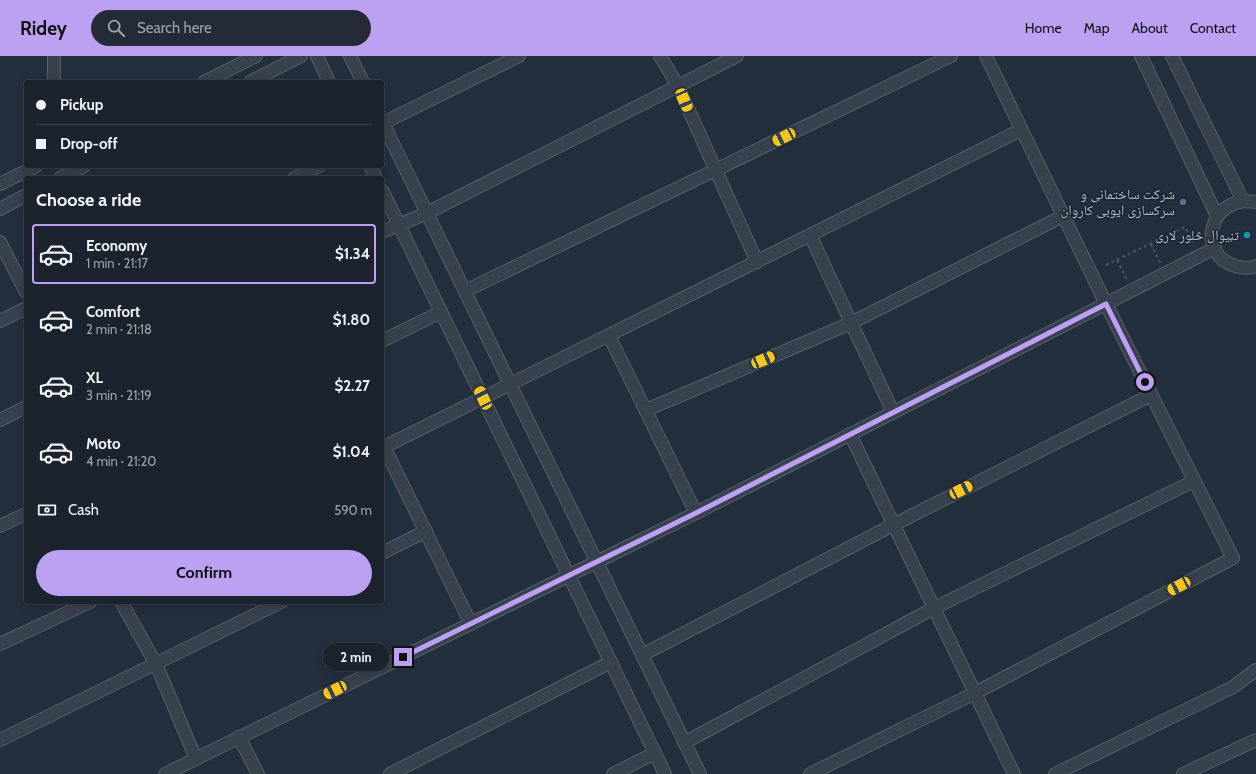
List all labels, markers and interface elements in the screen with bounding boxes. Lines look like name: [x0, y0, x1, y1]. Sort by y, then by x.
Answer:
search box: [91, 10, 371, 46]
text: Ridey: [20, 17, 67, 40]
icon: search: [105, 17, 127, 39]
text: Search here: [137, 19, 212, 37]
text: Home: [1025, 19, 1062, 37]
text: Map: [1084, 19, 1109, 37]
text: About: [1131, 19, 1168, 37]
text: Contact: [1190, 19, 1236, 37]
car: [674, 87, 694, 113]
text: Pickup: [60, 96, 103, 114]
car: [771, 126, 797, 148]
text: Drop-off: [60, 135, 118, 153]
place label: شرکت ساختمانی و سرکسازی ایوبی کاروان: [1060, 185, 1175, 219]
text: Choose a ride: [36, 189, 141, 211]
marker: شرکت ساختمانی و سرکسازی ایوبی کاروان: [1178, 197, 1188, 207]
place label: تڼیوال څلور لاری: [1155, 226, 1239, 244]
marker: تڼیوال څلور لاری: [1242, 230, 1252, 240]
icon: car: [38, 236, 74, 272]
text: Economy: [86, 237, 147, 255]
text: $1.34: [335, 245, 370, 263]
text: 1 min · 21:17: [86, 255, 148, 271]
icon: car: [38, 302, 74, 338]
text: Comfort: [86, 303, 140, 321]
text: $1.80: [333, 311, 370, 329]
text: 2 min · 21:18: [86, 321, 152, 337]
car: [750, 350, 776, 370]
icon: car: [38, 368, 74, 404]
text: XL: [86, 369, 103, 387]
route start: [1136, 373, 1154, 391]
text: $2.27: [334, 377, 370, 395]
car: [472, 385, 494, 411]
text: 3 min · 21:19: [86, 387, 152, 403]
icon: car: [38, 434, 74, 470]
text: Moto: [86, 435, 120, 453]
text: $1.04: [333, 443, 370, 461]
text: 4 min · 21:20: [86, 453, 156, 469]
car: [948, 479, 974, 501]
icon: cash: [36, 499, 58, 521]
text: Cash: [68, 501, 99, 519]
text: 590 m: [334, 502, 372, 518]
button: Confirm: [36, 550, 372, 596]
car: [1166, 575, 1192, 597]
callout: 2 min: [323, 643, 389, 671]
route end: [394, 648, 412, 666]
text: 2 min: [340, 649, 372, 665]
car: [322, 679, 348, 701]

